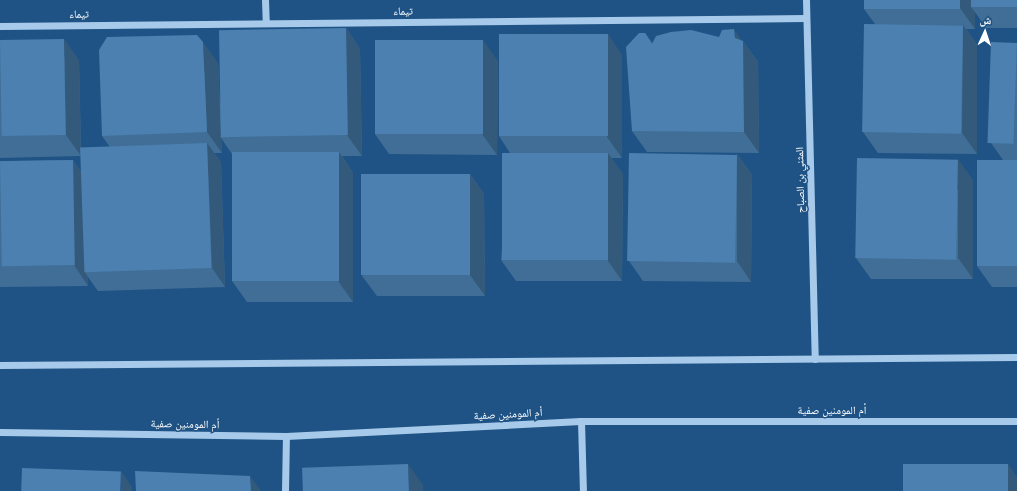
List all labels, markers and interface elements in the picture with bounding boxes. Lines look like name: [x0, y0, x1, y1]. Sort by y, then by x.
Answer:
street label: تيماء: [393, 4, 413, 18]
street label: تيماء: [69, 7, 89, 21]
north arrow: [965, 12, 1005, 52]
text: ش: [979, 13, 992, 27]
street label: المثني بن الصباح: [793, 147, 807, 213]
street label: أم المومنين صفية: [798, 403, 866, 417]
street label: أم المومنين صفية: [473, 406, 543, 422]
street label: أم المومنين صفية: [150, 417, 220, 431]

